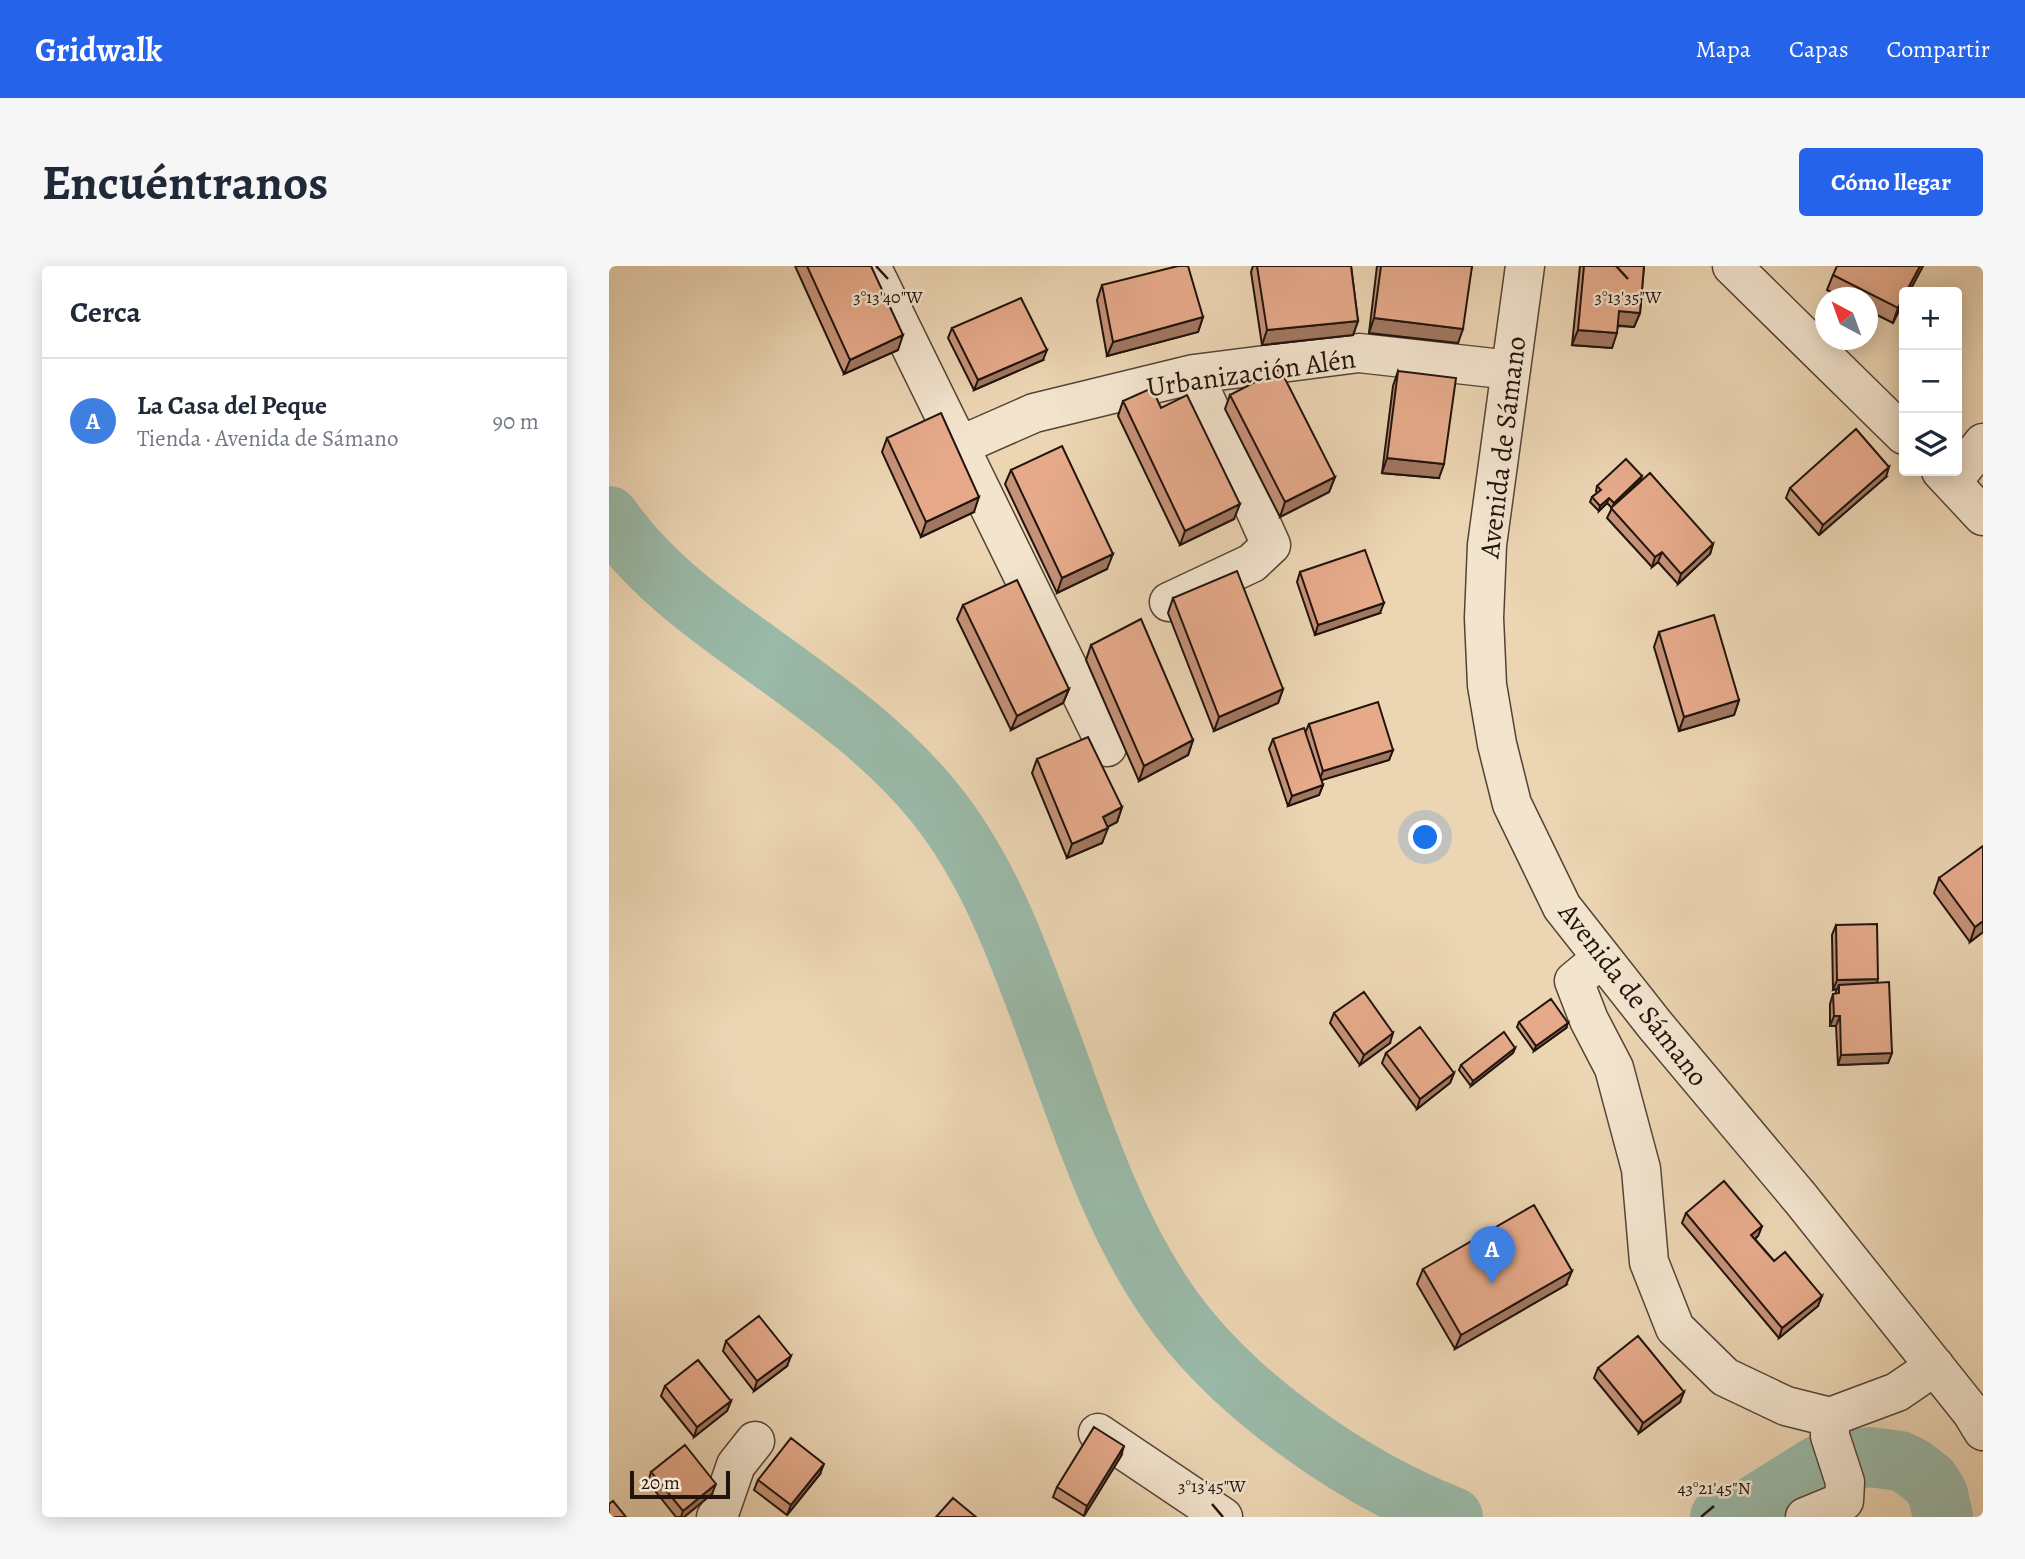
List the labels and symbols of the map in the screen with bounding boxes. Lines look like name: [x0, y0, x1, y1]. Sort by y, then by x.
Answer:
text: 3°13'40"W: [853, 285, 923, 309]
text: 3°13'35"W: [1594, 285, 1662, 309]
north arrow: [1815, 287, 1878, 350]
street label: Avenida de Sámano: [1470, 334, 1535, 561]
street label: Urbanización Alén: [1144, 340, 1358, 406]
your location: [1408, 820, 1442, 854]
street label: Avenida de Sámano: [1549, 894, 1717, 1094]
pin: A: [1469, 1226, 1515, 1284]
scale bar: [630, 1468, 730, 1500]
text: 3°13'45"W: [1178, 1474, 1246, 1498]
text: 43°21'45"N: [1677, 1476, 1751, 1500]

